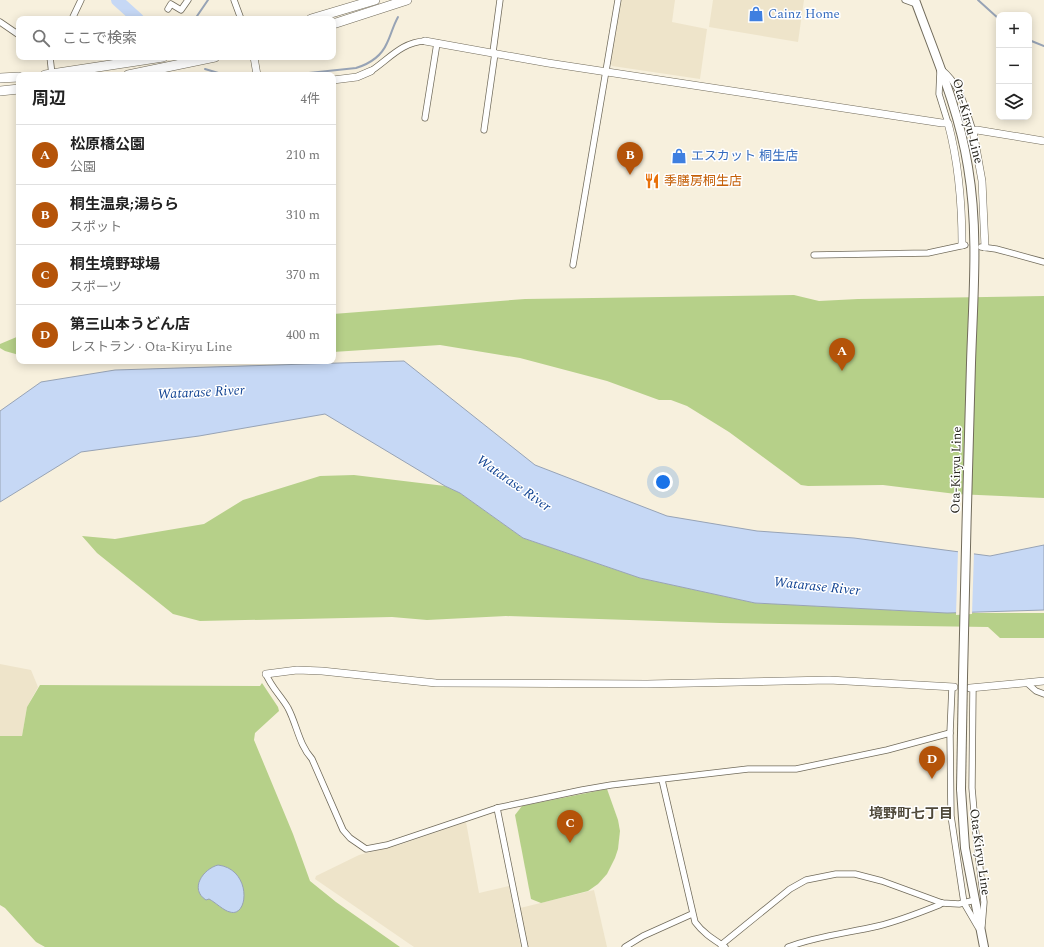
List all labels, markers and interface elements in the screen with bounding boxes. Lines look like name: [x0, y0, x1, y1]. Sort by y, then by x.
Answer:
place label: Cainz Home: [768, 4, 840, 24]
shop icon: Cainz Home: [747, 5, 765, 23]
map controls: [996, 12, 1032, 120]
button: +: [996, 12, 1032, 48]
search box: [16, 16, 336, 60]
icon: search: [30, 27, 52, 49]
text: ここで検索: [62, 27, 137, 50]
button: −: [996, 48, 1032, 84]
street label: Ota-Kiryu Line: [947, 76, 989, 166]
button: layers: [996, 84, 1032, 120]
text: 周辺: [32, 86, 66, 112]
text: 4件: [300, 89, 320, 109]
text: 松原橋公園: [70, 133, 145, 156]
pin: B: [617, 142, 643, 175]
text: A: [40, 145, 50, 165]
text: 210 m: [286, 145, 320, 165]
place label: エスカット 桐生店: [691, 146, 798, 166]
shop icon: エスカット 桐生店: [670, 147, 688, 165]
text: 公園: [70, 157, 96, 177]
place label: 季膳房桐生店: [664, 171, 742, 191]
restaurant icon: 季膳房桐生店: [643, 172, 661, 190]
text: 桐生温泉;湯らら: [70, 193, 179, 216]
text: B: [40, 205, 50, 225]
text: 310 m: [286, 205, 320, 225]
text: スポット: [70, 217, 122, 237]
text: 桐生境野球場: [70, 253, 160, 276]
text: C: [40, 265, 50, 285]
text: 370 m: [286, 265, 320, 285]
text: スポーツ: [70, 277, 122, 297]
text: 第三山本うどん店: [70, 313, 190, 336]
text: D: [40, 325, 50, 345]
text: 400 m: [286, 325, 320, 345]
text: レストラン · Ota-Kiryu Line: [70, 337, 232, 357]
pin: A: [829, 338, 855, 371]
water label: Watarase River: [157, 379, 245, 405]
street label: Ota-Kiryu Line: [945, 426, 967, 514]
water label: Watarase River: [472, 449, 556, 517]
your location: [653, 472, 673, 492]
water label: Watarase River: [773, 571, 862, 601]
pin: D: [919, 746, 945, 779]
district label: 境野町七丁目: [869, 803, 953, 824]
street label: Ota-Kiryu Line: [964, 807, 996, 897]
pin: C: [557, 810, 583, 843]

